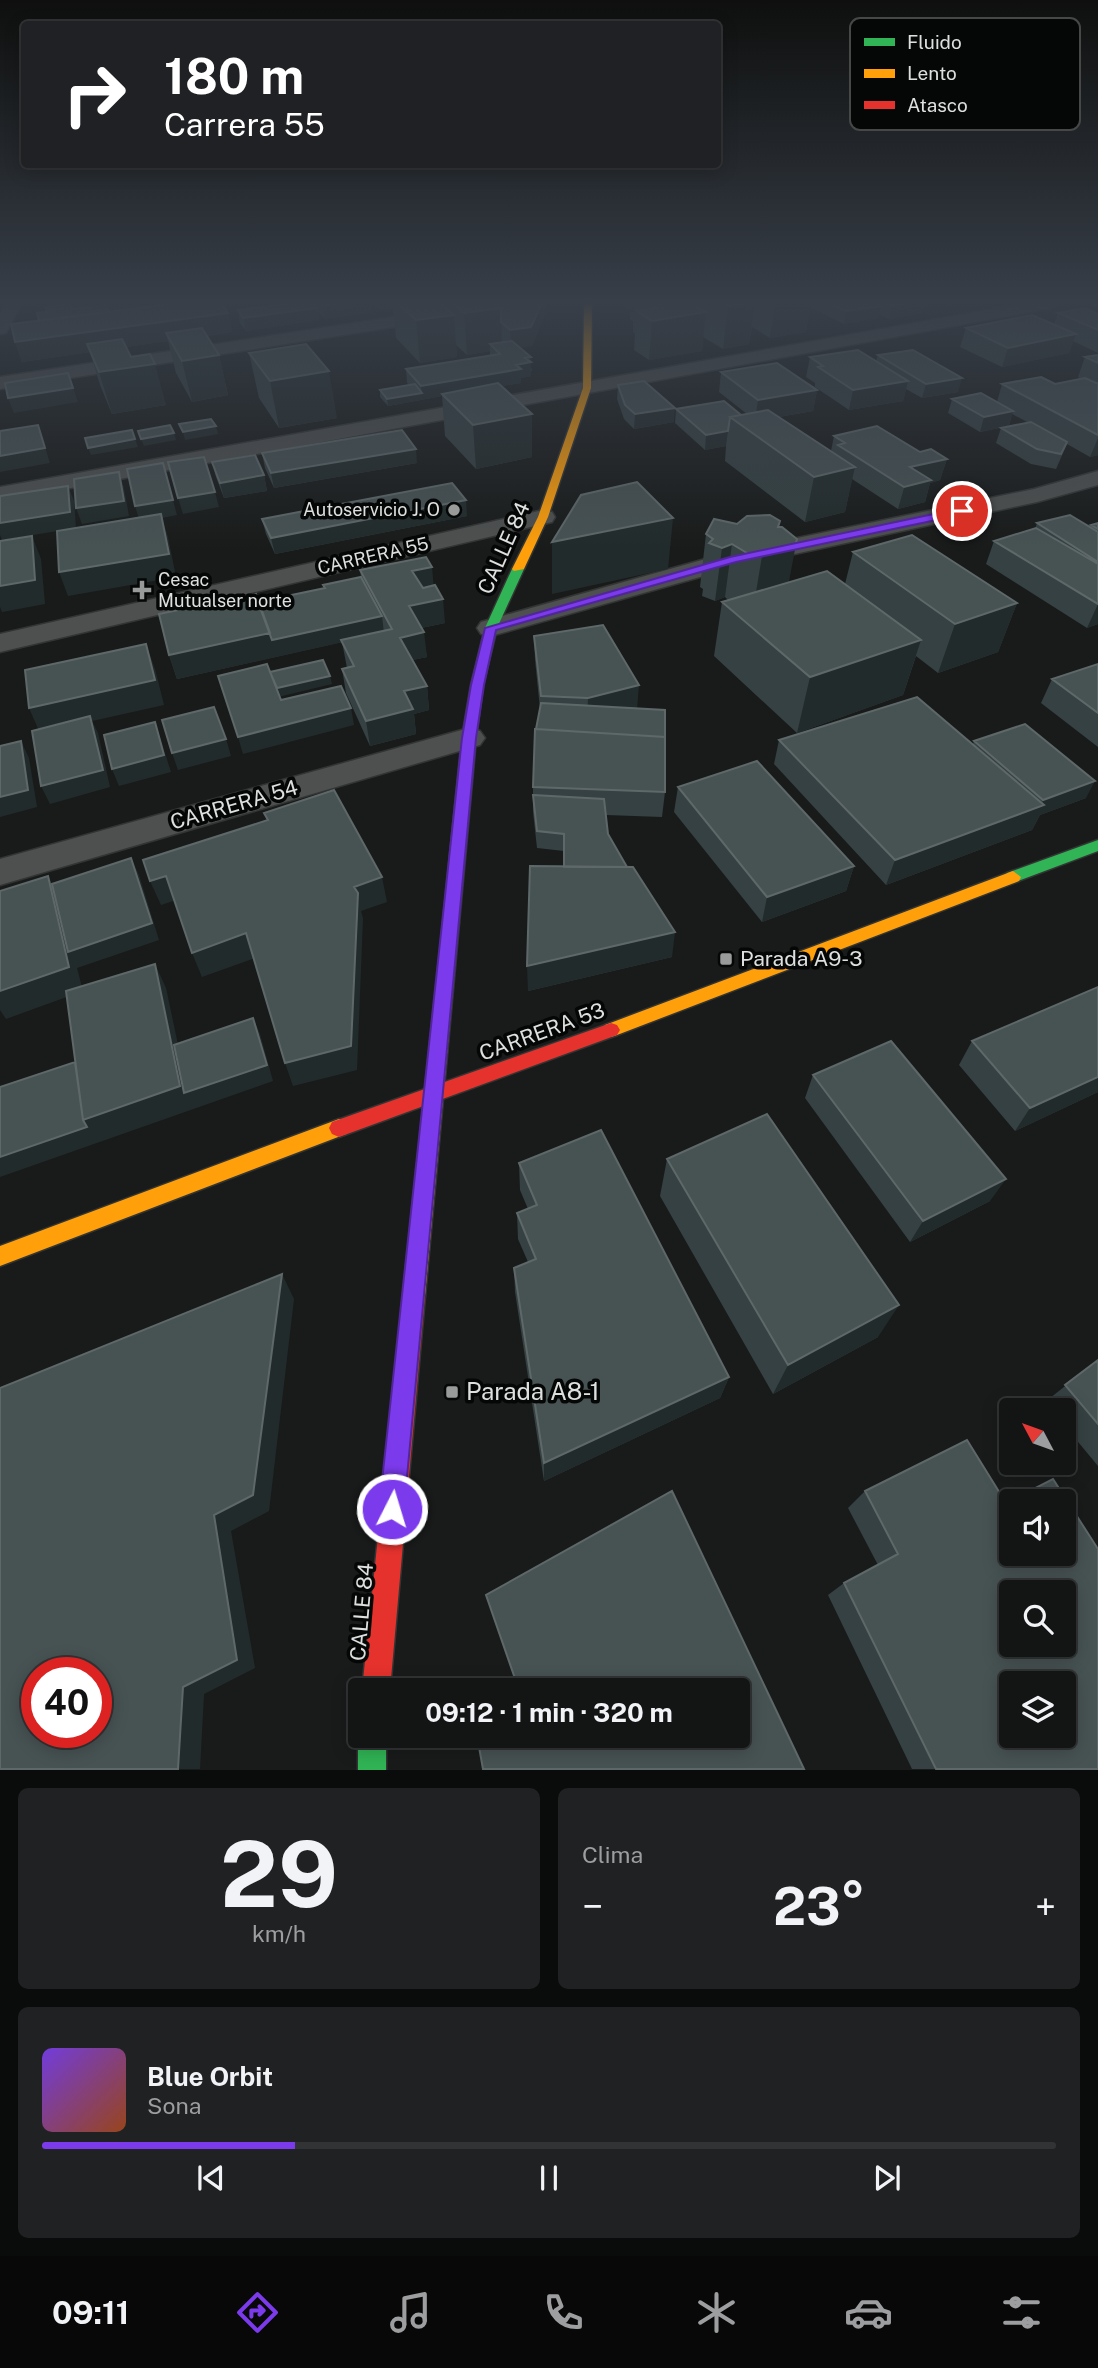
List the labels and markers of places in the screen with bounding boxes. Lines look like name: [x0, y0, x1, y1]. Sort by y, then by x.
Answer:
pin: [932, 481, 992, 541]
place label: Autoservicio J. O: [303, 499, 440, 520]
marker: Autoservicio J. O: [446, 502, 462, 518]
place label: Cesac Mutualser norte: [158, 569, 292, 611]
marker: Cesac Mutualser norte: [132, 580, 152, 600]
place label: Parada A9-3: [740, 946, 863, 971]
marker: Parada A9-3: [718, 951, 734, 967]
place label: Parada A8-1: [466, 1377, 599, 1405]
marker: Parada A8-1: [444, 1384, 460, 1400]

